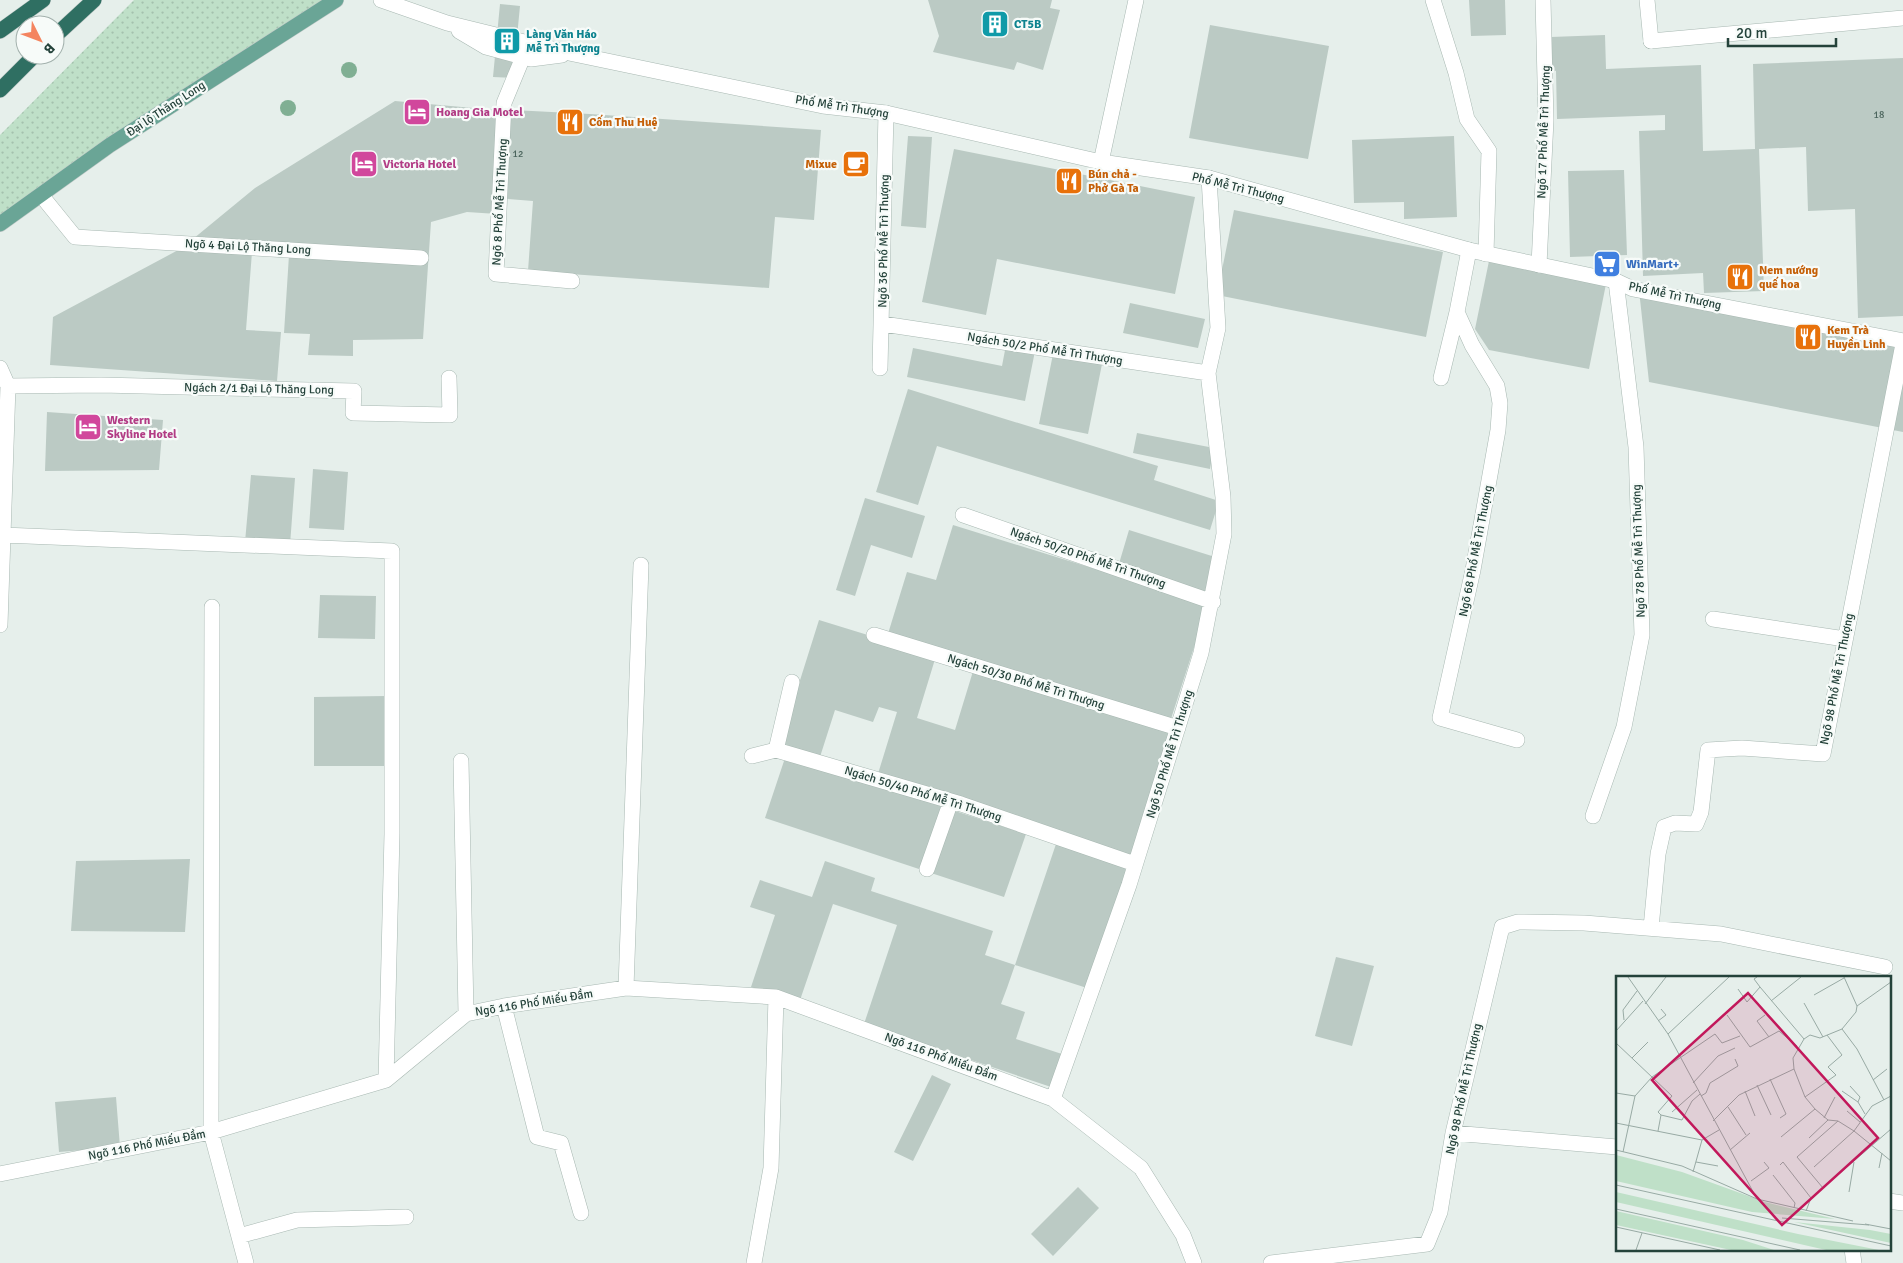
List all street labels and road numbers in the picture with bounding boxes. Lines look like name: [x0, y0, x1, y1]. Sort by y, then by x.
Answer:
street label: Ngõ 17 Phố Mễ Trì Thượng: [1534, 65, 1554, 199]
street label: Đại lộ Thăng Long: [124, 78, 208, 140]
street label: Phố Mễ Trì Thượng: [794, 92, 890, 122]
street label: Ngõ 8 Phố Mễ Trì Thượng: [489, 138, 511, 266]
street label: Phố Mễ Trì Thượng: [1190, 169, 1286, 207]
street label: Ngõ 36 Phố Mễ Trì Thượng: [875, 174, 893, 308]
street label: Ngõ 4 Đại Lộ Thăng Long: [185, 236, 311, 258]
street label: Phố Mễ Trì Thượng: [1627, 279, 1723, 313]
street label: Ngách 50/2 Phố Mễ Trì Thượng: [966, 329, 1124, 369]
street label: Ngách 2/1 Đại Lộ Thăng Long: [184, 380, 334, 398]
street label: Ngõ 68 Phố Mễ Trì Thượng: [1456, 484, 1496, 618]
street label: Ngõ 78 Phố Mễ Trì Thượng: [1629, 484, 1649, 618]
street label: Ngách 50/20 Phố Mễ Trì Thượng: [1008, 524, 1168, 592]
street label: Ngõ 98 Phố Mễ Trì Thượng: [1817, 612, 1857, 746]
street label: Ngách 50/30 Phố Mễ Trì Thượng: [946, 651, 1106, 713]
street label: Ngõ 50 Phố Mễ Trì Thượng: [1143, 688, 1197, 820]
street label: Ngách 50/40 Phố Mễ Trì Thượng: [843, 763, 1003, 825]
street label: Ngõ 116 Phố Miếu Đầm: [474, 986, 594, 1020]
street label: Ngõ 98 Phố Mễ Trì Thượng: [1443, 1022, 1485, 1156]
street label: Ngõ 116 Phố Miếu Đầm: [882, 1030, 1000, 1084]
street label: Ngõ 116 Phố Miếu Đầm: [87, 1126, 207, 1164]

